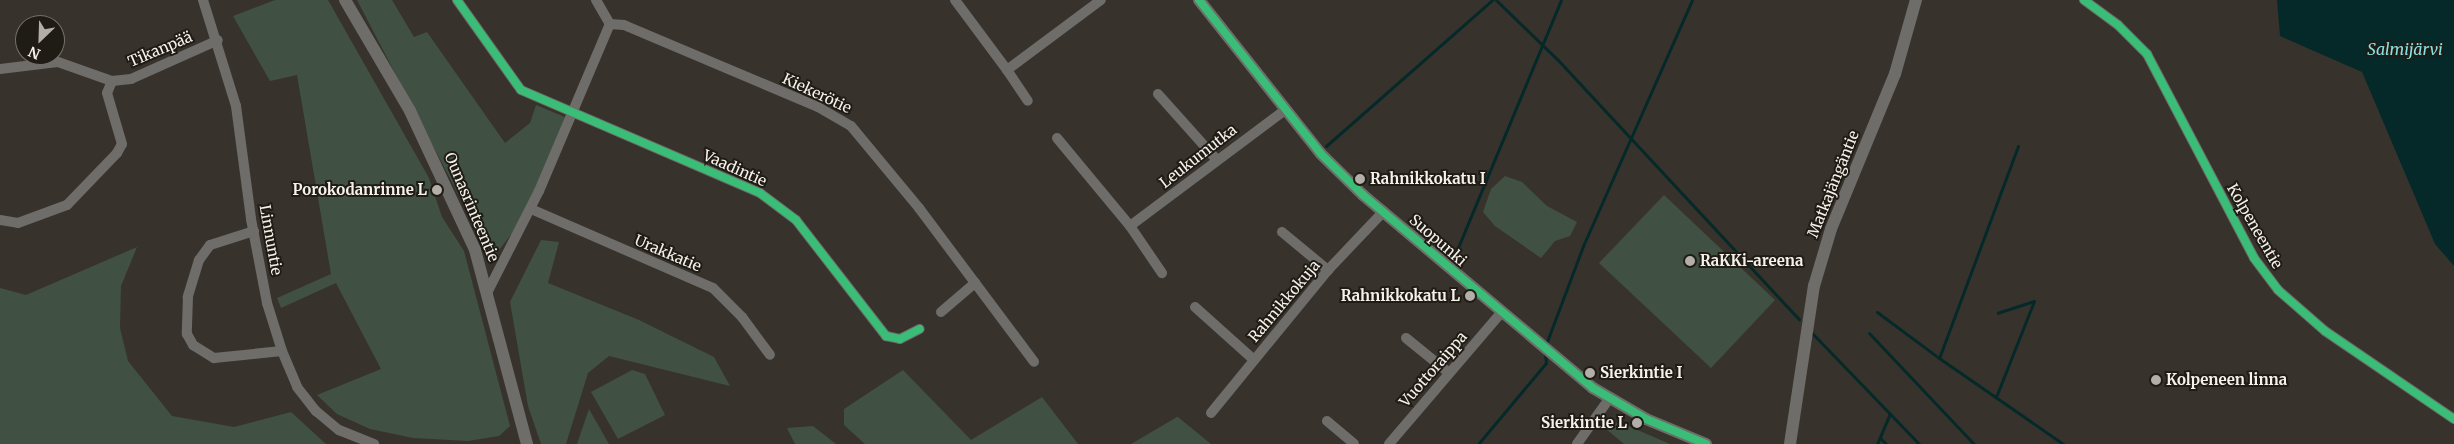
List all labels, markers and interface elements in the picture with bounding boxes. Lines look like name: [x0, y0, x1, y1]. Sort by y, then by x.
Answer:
north arrow: [15, 15, 65, 65]
street label: Tikanpää: [125, 27, 195, 71]
water label: Salmijärvi: [2367, 39, 2443, 59]
text: N: [26, 42, 43, 63]
street label: Kiekerötie: [780, 69, 854, 117]
street label: Leukumutka: [1156, 120, 1240, 192]
street label: Matkajängäntie: [1803, 128, 1863, 240]
street label: Vaadintie: [700, 146, 770, 190]
street label: Ounasrinteentie: [441, 150, 503, 264]
place label: Rahnikkokatu I: [1370, 170, 1486, 188]
marker: Rahnikkokatu I: [1354, 173, 1366, 185]
street label: Kolpeneentie: [2223, 180, 2287, 272]
place label: Porokodanrinne L: [293, 181, 427, 199]
marker: Porokodanrinne L: [431, 184, 443, 196]
street label: Linnuntie: [256, 203, 286, 277]
street label: Suopunki: [1406, 210, 1470, 270]
street label: Urakkatie: [632, 231, 704, 275]
place label: RaKKi-areena: [1700, 252, 1803, 270]
marker: RaKKi-areena: [1684, 255, 1696, 267]
street label: Rahnikkokuja: [1244, 256, 1324, 346]
place label: Rahnikkokatu L: [1341, 287, 1460, 305]
marker: Rahnikkokatu L: [1464, 290, 1476, 302]
street label: Vuottoraippa: [1395, 328, 1471, 410]
place label: Sierkintie I: [1600, 364, 1682, 382]
marker: Sierkintie I: [1584, 367, 1596, 379]
place label: Kolpeneen linna: [2166, 371, 2287, 389]
marker: Kolpeneen linna: [2150, 374, 2162, 386]
place label: Sierkintie L: [1541, 414, 1627, 432]
marker: Sierkintie L: [1631, 417, 1643, 429]

